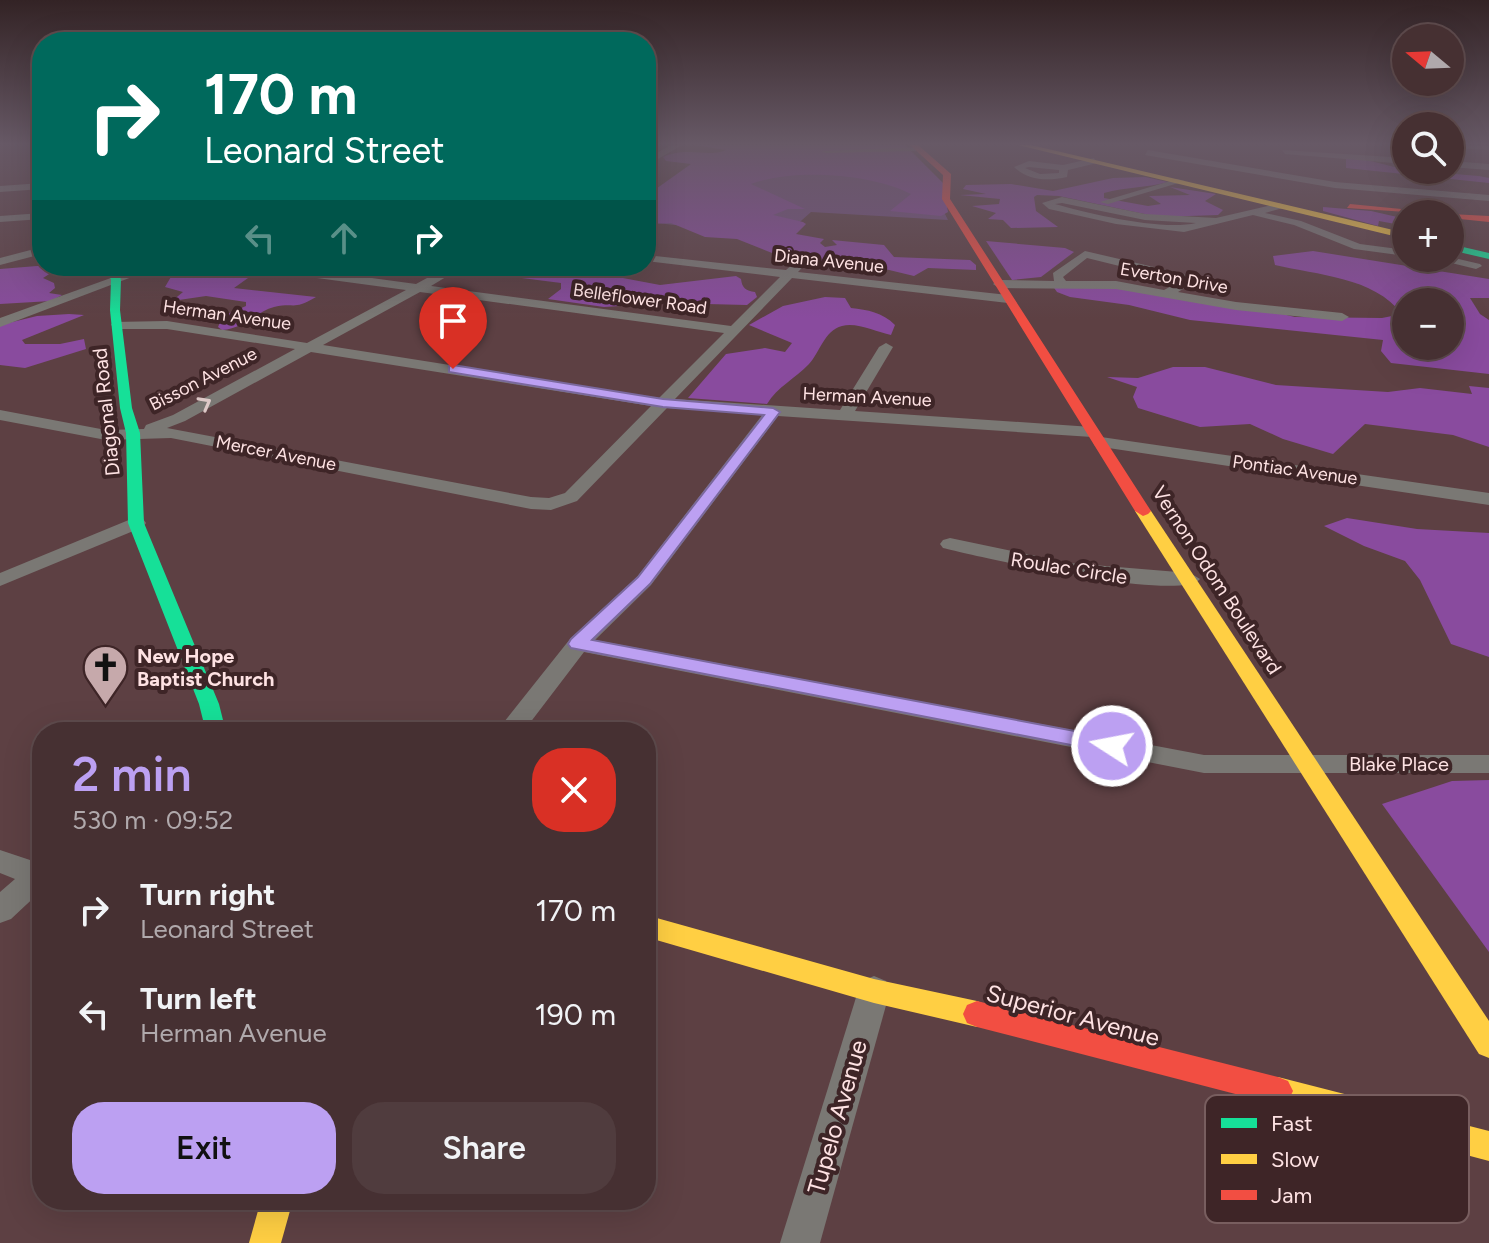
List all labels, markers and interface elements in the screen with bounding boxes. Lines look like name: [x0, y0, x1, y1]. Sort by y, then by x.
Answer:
north arrow: [1392, 24, 1464, 96]
map controls: [1392, 24, 1464, 360]
text: 170 m: [204, 61, 357, 128]
icon: right: [72, 64, 176, 168]
button: search: [1392, 112, 1464, 184]
text: Leonard Street: [204, 129, 445, 172]
button: +: [1392, 200, 1464, 272]
icon: left: [238, 216, 282, 260]
icon: ahead: [322, 216, 366, 260]
icon: right: [406, 216, 450, 260]
street label: Diana Avenue: [773, 244, 885, 278]
street label: Everton Drive: [1118, 258, 1230, 298]
street label: Belleflower Road: [572, 279, 708, 319]
pin: [419, 287, 487, 369]
button: −: [1392, 288, 1464, 360]
street label: Herman Avenue: [161, 295, 293, 335]
icon: arrive: [431, 299, 475, 343]
street label: Bisson Avenue: [146, 342, 261, 416]
street label: Diagonal Road: [87, 347, 125, 477]
street label: Herman Avenue: [802, 383, 932, 411]
one-way arrow: [197, 398, 211, 413]
street label: Mercer Avenue: [214, 431, 338, 475]
street label: Pontiac Avenue: [1231, 450, 1359, 490]
street label: Vernon Odom Boulevard: [1147, 482, 1287, 678]
street label: Roulac Circle: [1009, 547, 1129, 589]
church icon: New Hope Baptist Church: [82, 644, 130, 707]
place label: New Hope Baptist Church: [137, 644, 274, 691]
position arrow: [1070, 704, 1154, 788]
text: 2 min: [72, 745, 192, 803]
button: close: [532, 748, 616, 832]
street label: Blake Place: [1349, 752, 1449, 776]
text: 530 m · 09:52: [72, 804, 233, 836]
text: Turn right: [140, 876, 275, 913]
icon: right: [72, 888, 116, 932]
text: 170 m: [535, 892, 616, 929]
text: Leonard Street: [140, 913, 314, 945]
street label: Superior Avenue: [983, 978, 1163, 1052]
text: Turn left: [140, 980, 257, 1017]
icon: left: [72, 992, 116, 1036]
text: 190 m: [534, 996, 616, 1033]
text: Herman Avenue: [140, 1017, 327, 1049]
street label: Tupelo Avenue: [801, 1037, 873, 1197]
legend: [1205, 1095, 1469, 1223]
button: Exit: [72, 1102, 336, 1194]
button: Share: [352, 1102, 616, 1194]
text: Fast: [1271, 1110, 1313, 1137]
text: Slow: [1271, 1146, 1320, 1173]
text: Jam: [1271, 1182, 1312, 1209]

